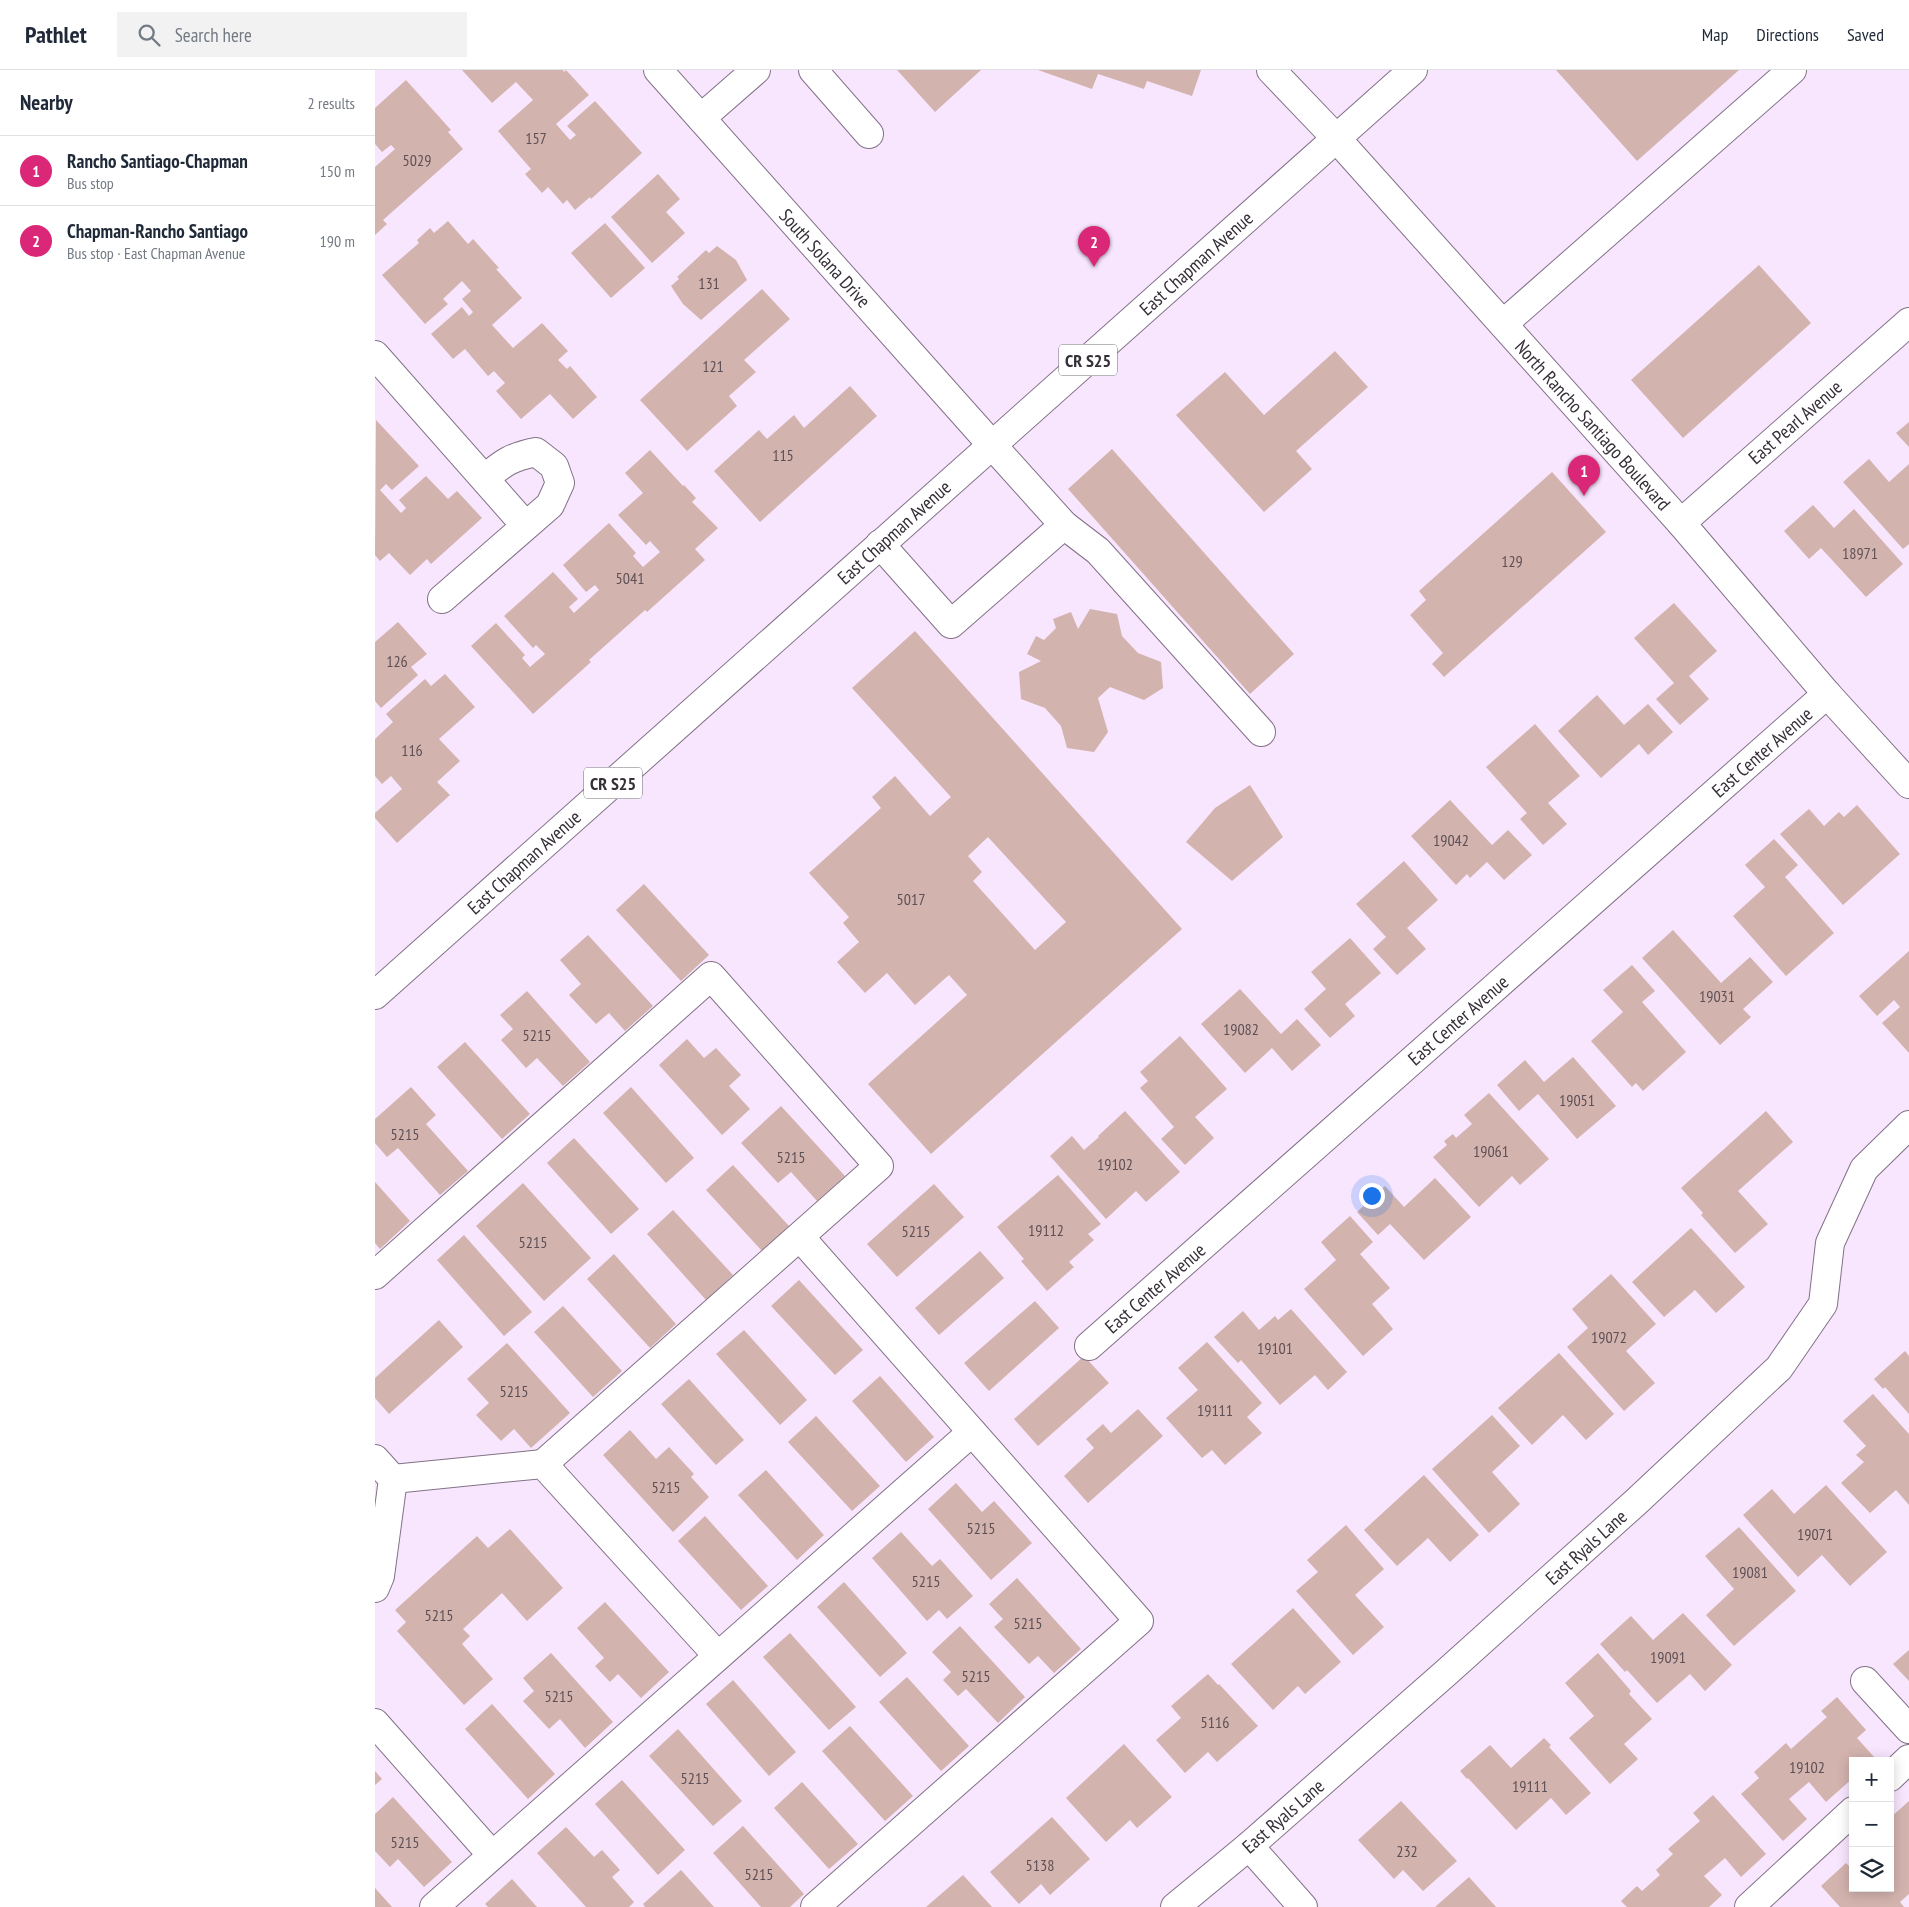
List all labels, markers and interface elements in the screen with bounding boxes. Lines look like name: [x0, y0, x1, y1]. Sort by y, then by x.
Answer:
search box: [117, 12, 467, 57]
text: Pathlet: [25, 19, 87, 50]
icon: search: [135, 21, 163, 49]
text: Search here: [175, 23, 252, 47]
text: Map: [1702, 23, 1728, 46]
text: Directions: [1756, 23, 1819, 46]
text: Saved: [1847, 23, 1884, 46]
text: Nearby: [20, 89, 73, 116]
text: 2 results: [308, 93, 355, 113]
house number: 157: [525, 128, 547, 148]
text: Rancho Santiago-Chapman: [67, 149, 248, 173]
house number: 5029: [403, 150, 431, 170]
text: 1: [32, 161, 40, 181]
text: 150 m: [320, 161, 355, 181]
text: Bus stop: [67, 173, 114, 193]
street label: South Solana Drive: [774, 204, 876, 313]
street label: East Chapman Avenue: [1134, 206, 1258, 320]
text: Chapman-Rancho Santiago: [67, 219, 248, 243]
pin: 2: [1078, 226, 1110, 267]
text: 2: [32, 231, 40, 251]
text: 190 m: [320, 231, 355, 251]
text: Bus stop · East Chapman Avenue: [67, 243, 245, 263]
house number: 131: [698, 273, 720, 293]
street label: North Rancho Santiago Boulevard: [1510, 335, 1676, 515]
road number: CR S25: [1059, 344, 1117, 376]
house number: 121: [702, 356, 724, 376]
street label: East Pearl Avenue: [1743, 375, 1847, 469]
house number: 115: [772, 445, 794, 465]
pin: 1: [1568, 455, 1600, 496]
street label: East Chapman Avenue: [832, 475, 956, 589]
house number: 18971: [1842, 543, 1878, 563]
house number: 129: [1501, 551, 1523, 571]
house number: 5041: [616, 568, 644, 588]
house number: 126: [386, 651, 408, 671]
street label: East Center Avenue: [1707, 702, 1817, 802]
house number: 116: [401, 740, 423, 760]
road number: CR S25: [584, 768, 642, 798]
street label: East Chapman Avenue: [462, 805, 586, 919]
house number: 19042: [1433, 830, 1469, 850]
house number: 5017: [897, 889, 925, 909]
street label: East Center Avenue: [1403, 970, 1513, 1070]
house number: 19031: [1699, 986, 1735, 1006]
house number: 19082: [1223, 1019, 1259, 1039]
house number: 5215: [523, 1025, 551, 1045]
house number: 19051: [1559, 1090, 1595, 1110]
house number: 5215: [391, 1124, 419, 1144]
house number: 19061: [1473, 1141, 1509, 1161]
house number: 5215: [777, 1147, 805, 1167]
house number: 19102: [1097, 1154, 1133, 1174]
your location: [1359, 1183, 1385, 1209]
house number: 19112: [1028, 1220, 1064, 1240]
house number: 5215: [902, 1221, 930, 1241]
house number: 5215: [519, 1232, 547, 1252]
street label: East Center Avenue: [1100, 1238, 1210, 1338]
house number: 19072: [1591, 1327, 1627, 1347]
house number: 19101: [1257, 1338, 1293, 1358]
house number: 5215: [500, 1381, 528, 1401]
house number: 19111: [1197, 1400, 1233, 1420]
house number: 5215: [652, 1477, 680, 1497]
street label: East Ryals Lane: [1540, 1504, 1632, 1590]
house number: 5215: [967, 1518, 995, 1538]
house number: 19071: [1797, 1524, 1833, 1544]
house number: 19081: [1732, 1562, 1768, 1582]
house number: 5215: [912, 1571, 940, 1591]
house number: 5215: [425, 1605, 453, 1625]
house number: 5215: [1014, 1613, 1042, 1633]
house number: 19091: [1650, 1647, 1686, 1667]
house number: 5215: [962, 1666, 990, 1686]
house number: 5215: [545, 1686, 573, 1706]
house number: 5116: [1201, 1712, 1229, 1732]
house number: 19102: [1789, 1757, 1825, 1777]
map controls: [1849, 1757, 1894, 1892]
button: +: [1849, 1757, 1894, 1802]
house number: 5215: [681, 1768, 709, 1788]
street label: East Ryals Lane: [1237, 1774, 1329, 1858]
house number: 19111: [1512, 1776, 1548, 1796]
button: −: [1849, 1802, 1894, 1847]
house number: 5215: [391, 1832, 419, 1852]
house number: 232: [1396, 1841, 1418, 1861]
button: layers: [1849, 1847, 1894, 1892]
house number: 5138: [1026, 1855, 1054, 1875]
house number: 5215: [745, 1864, 773, 1884]

